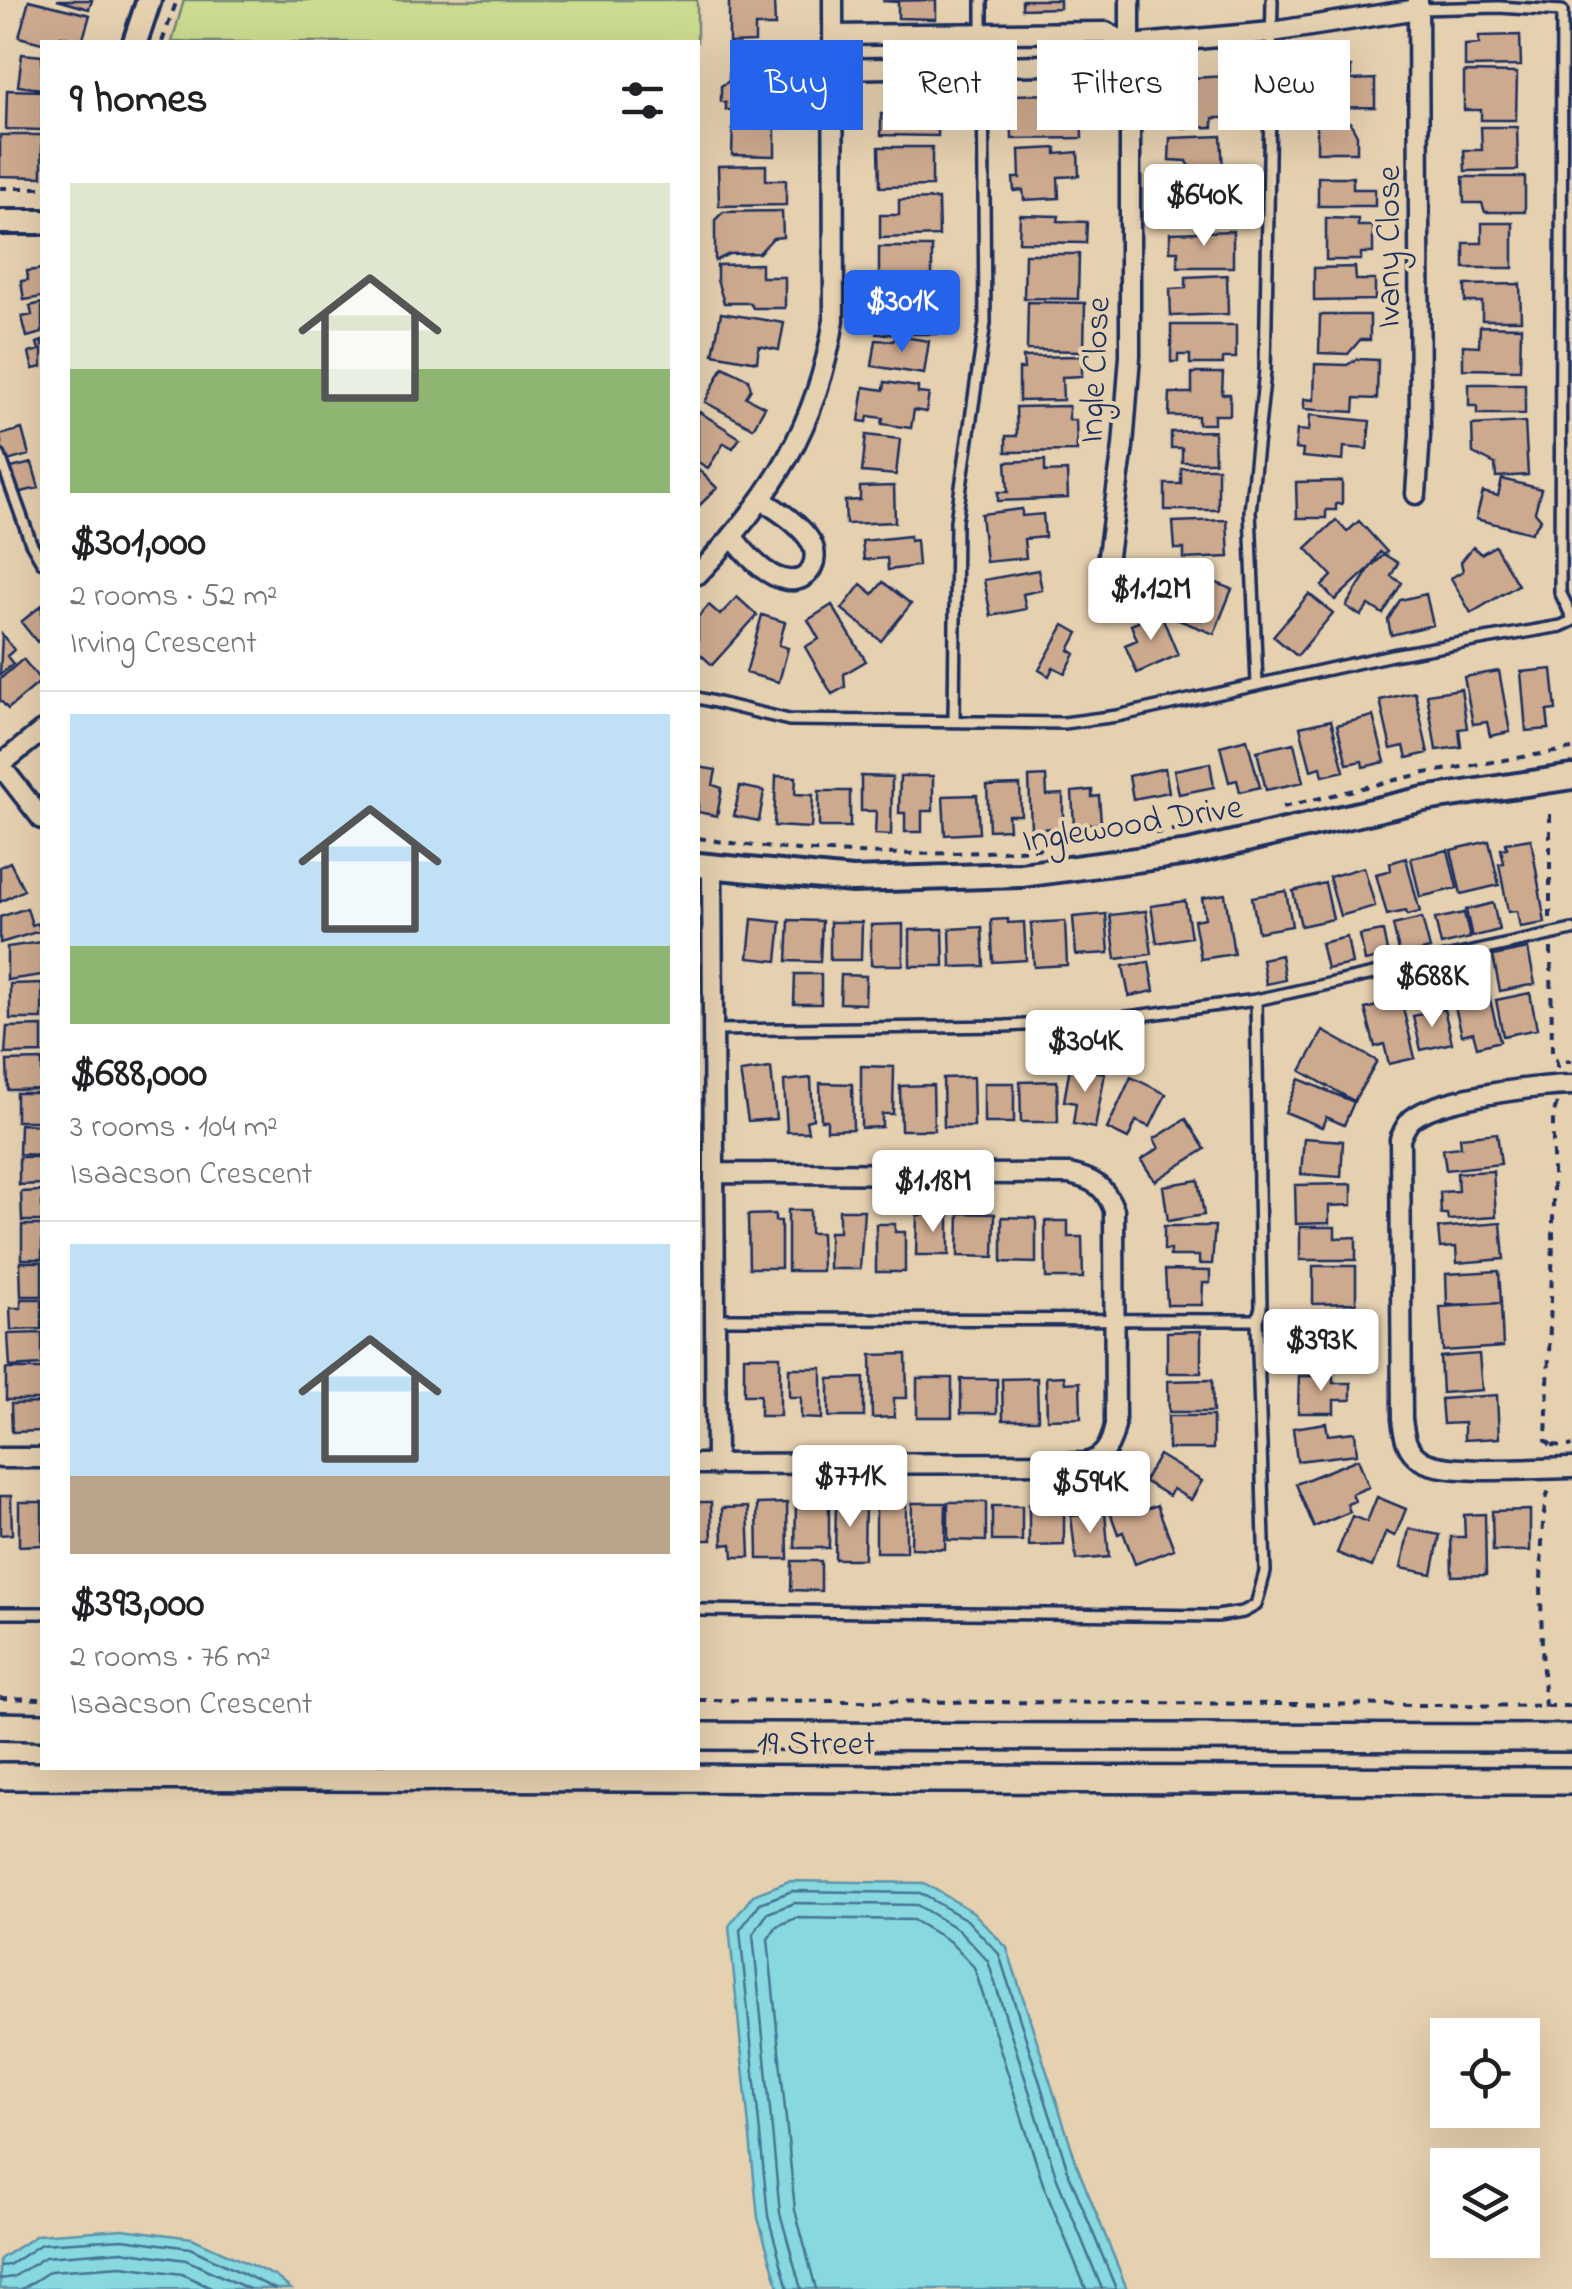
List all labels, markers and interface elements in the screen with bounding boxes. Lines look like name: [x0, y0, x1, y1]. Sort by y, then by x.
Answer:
chip: Buy: [730, 40, 863, 130]
chip: Rent: [883, 40, 1017, 130]
chip: Filters: [1037, 40, 1198, 130]
chip: New: [1218, 40, 1350, 130]
text: 9 homes: [70, 70, 208, 131]
icon: filters: [615, 73, 670, 128]
pin: $640K: [1134, 164, 1274, 249]
street label: Ivany Close: [1365, 165, 1416, 328]
text: $640K: [1166, 173, 1242, 220]
icon: home: [280, 248, 460, 428]
pin: $301K: [832, 270, 972, 355]
text: $301K: [866, 279, 938, 326]
street label: Ingle Close: [1067, 295, 1126, 445]
text: $301,000: [70, 513, 206, 574]
pin: $1.12M: [1070, 558, 1232, 643]
text: $1.12M: [1110, 567, 1192, 614]
text: 2 rooms · 52 m²: [70, 574, 278, 621]
text: Irving Crescent: [70, 621, 257, 668]
icon: home: [280, 779, 460, 959]
street label: Inglewood Drive: [1019, 783, 1246, 868]
pin: $688K: [1362, 945, 1502, 1030]
text: $688K: [1396, 954, 1468, 1001]
pin: $304K: [1015, 1010, 1155, 1095]
text: $304K: [1047, 1019, 1123, 1066]
text: $688,000: [70, 1044, 207, 1105]
text: 3 rooms · 104 m²: [70, 1105, 278, 1152]
pin: $1.18M: [852, 1150, 1014, 1235]
text: Isaacson Crescent: [70, 1152, 312, 1199]
text: $1.18M: [894, 1159, 972, 1206]
icon: home: [280, 1309, 460, 1489]
pin: $393K: [1251, 1309, 1391, 1394]
text: $393K: [1286, 1318, 1356, 1365]
pin: $771K: [780, 1445, 920, 1530]
pin: $594K: [1020, 1451, 1160, 1536]
text: $771K: [814, 1454, 886, 1501]
text: $594K: [1052, 1460, 1128, 1507]
text: $393,000: [70, 1574, 204, 1635]
text: 2 rooms · 76 m²: [70, 1635, 271, 1682]
text: Isaacson Crescent: [70, 1682, 312, 1729]
street label: 19 Street: [757, 1720, 876, 1771]
map controls: [1430, 2018, 1540, 2258]
button: locate: [1430, 2018, 1540, 2128]
button: layers: [1430, 2148, 1540, 2258]

